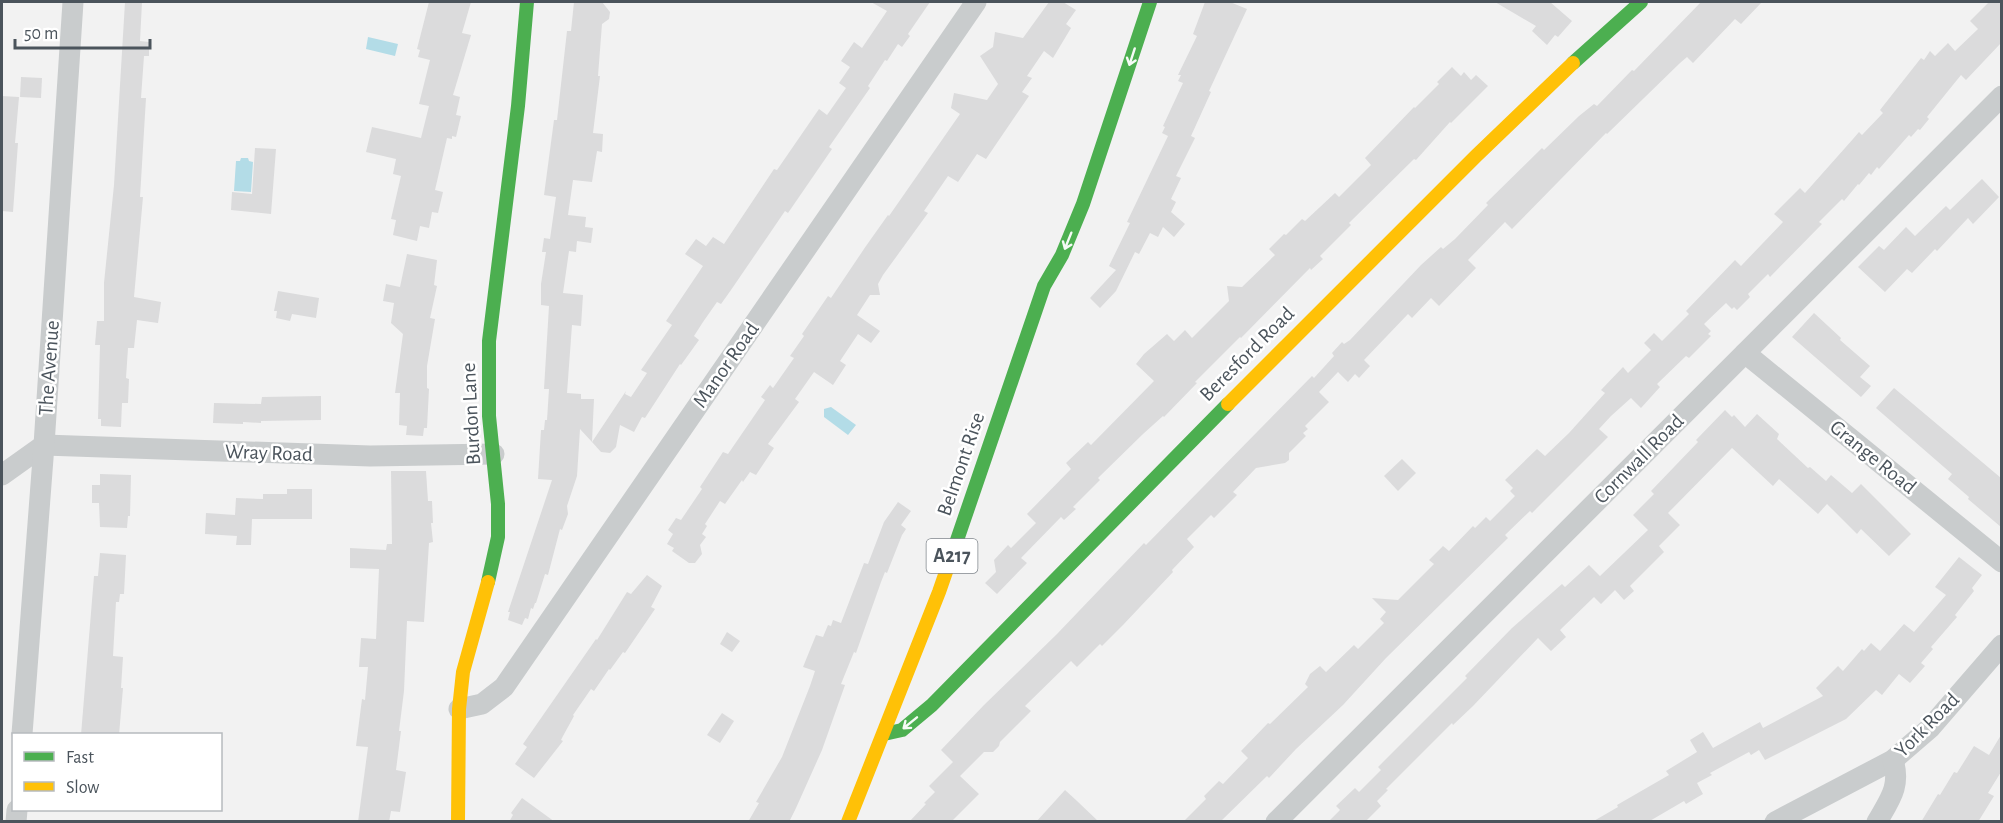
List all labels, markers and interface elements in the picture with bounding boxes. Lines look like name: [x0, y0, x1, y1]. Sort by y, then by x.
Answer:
scale bar: [15, 12, 150, 50]
text: 50 m: [24, 25, 58, 43]
one-way arrow: [1125, 47, 1136, 66]
one-way arrow: [1062, 231, 1073, 250]
street label: Beresford Road: [1196, 303, 1298, 405]
street label: Manor Road: [689, 318, 763, 411]
street label: The Avenue: [35, 320, 63, 416]
street label: Burdon Lane: [458, 362, 484, 466]
street label: Belmont Rise: [933, 410, 989, 518]
street label: Cornwall Road: [1590, 410, 1688, 508]
street label: Grange Road: [1826, 416, 1920, 498]
street label: Wray Road: [225, 441, 313, 465]
road number: A217: [926, 539, 978, 573]
street label: York Road: [1891, 689, 1963, 761]
one-way arrow: [902, 717, 918, 730]
legend: [12, 733, 222, 811]
text: Fast: [66, 749, 94, 767]
text: Slow: [66, 779, 99, 797]

